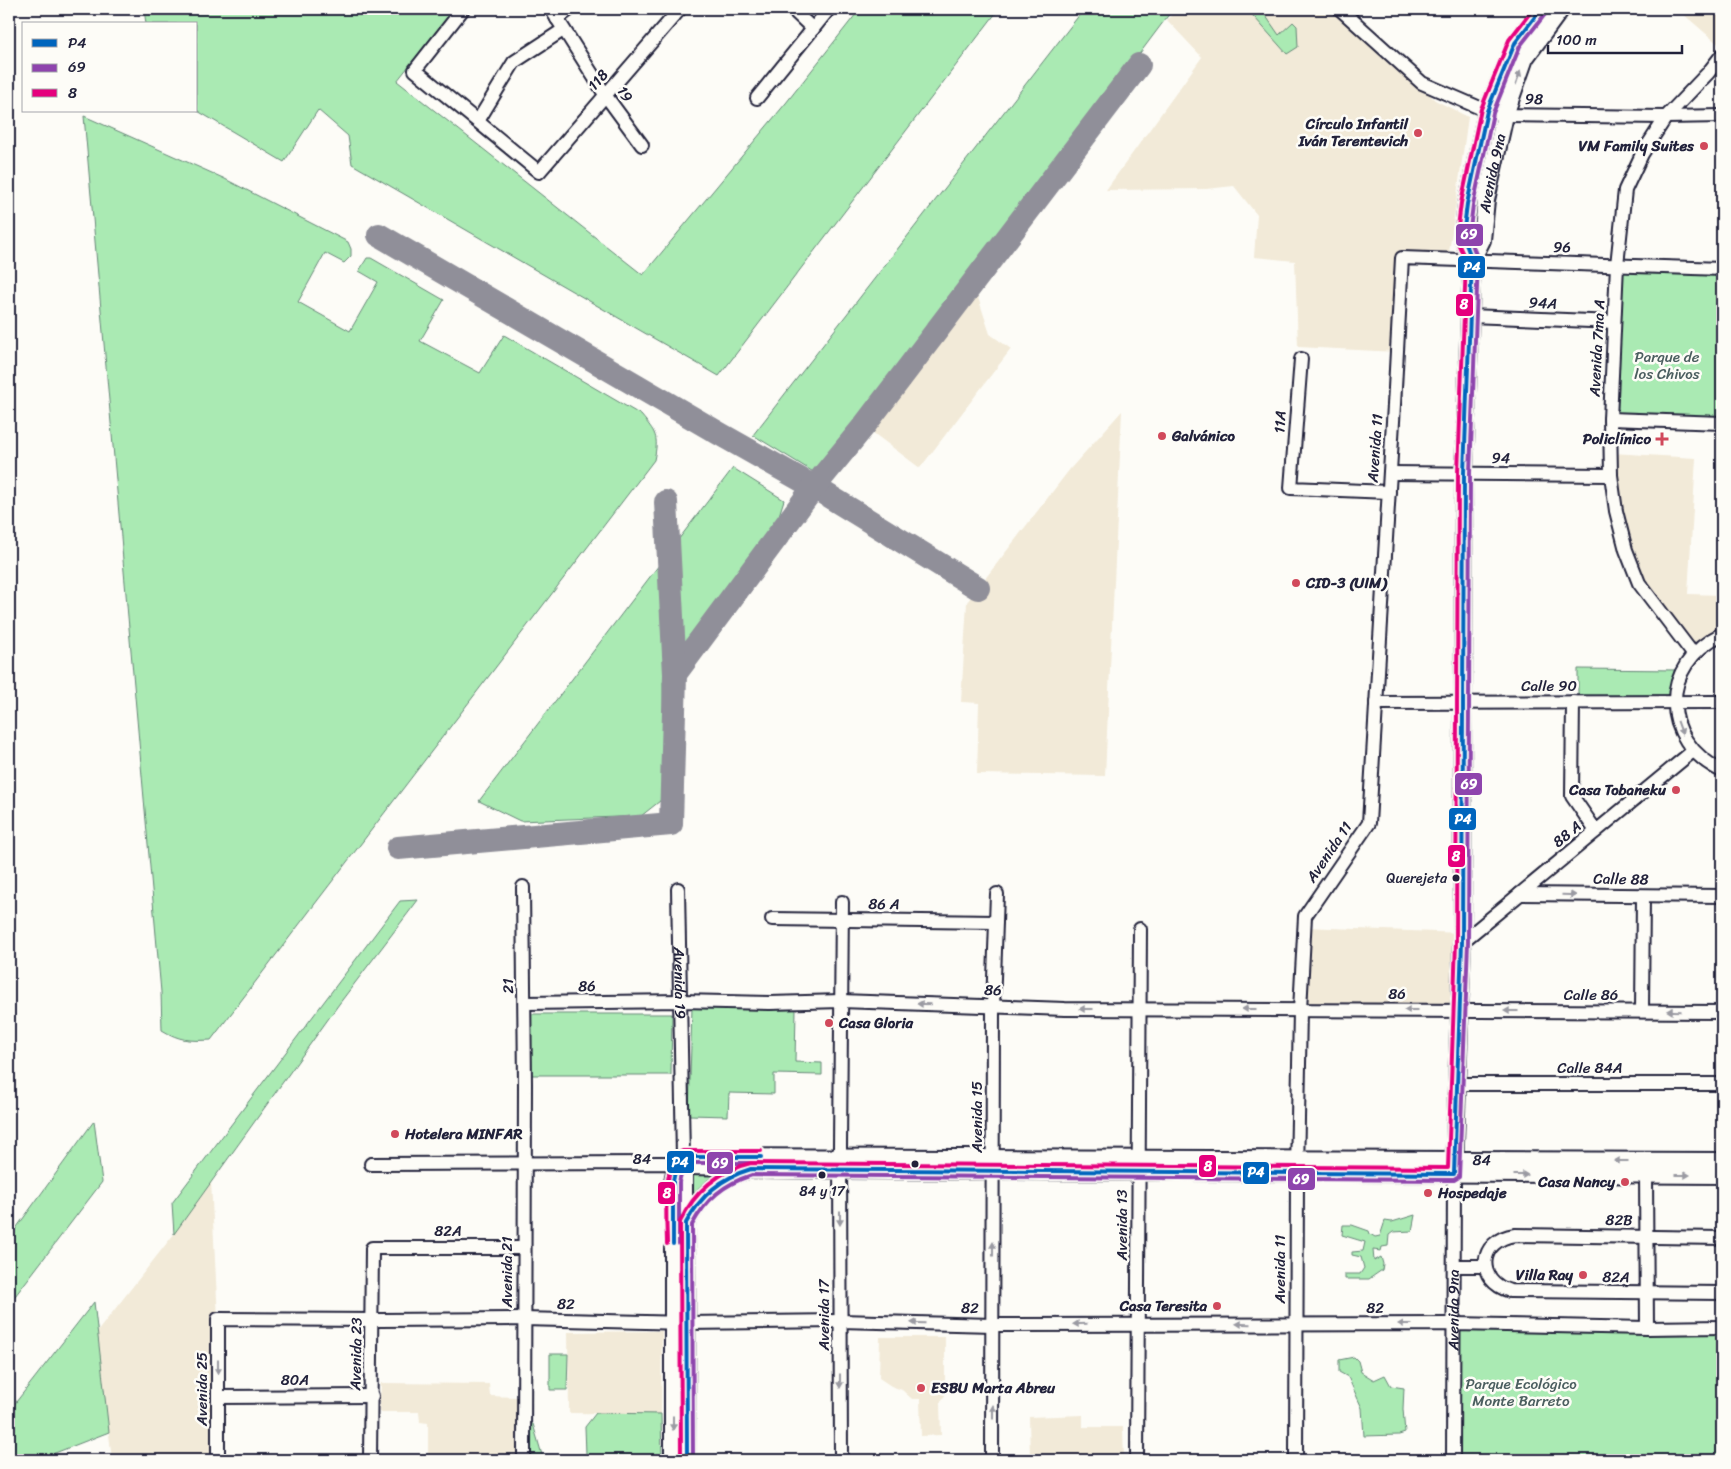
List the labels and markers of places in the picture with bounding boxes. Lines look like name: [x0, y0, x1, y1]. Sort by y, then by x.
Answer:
place label: Círculo Infantil Iván Terentevich: [1298, 111, 1409, 154]
marker: Círculo Infantil Iván Terentevich: [1412, 127, 1424, 139]
place label: VM Family Suites: [1578, 133, 1695, 159]
marker: VM Family Suites: [1698, 140, 1710, 152]
place label: Galvánico: [1171, 423, 1235, 449]
place label: Policlínico: [1583, 426, 1651, 452]
marker: Galvánico: [1156, 430, 1168, 442]
marker: Policlínico: [1655, 432, 1669, 446]
place label: CID-3 (UIM): [1305, 570, 1388, 596]
marker: CID-3 (UIM): [1290, 577, 1302, 589]
place label: Casa Tobaneku: [1568, 777, 1667, 803]
marker: Casa Tobaneku: [1670, 784, 1682, 796]
place label: Querejeta: [1386, 866, 1448, 891]
marker: Querejeta: [1451, 873, 1461, 883]
place label: Casa Gloria: [838, 1010, 914, 1036]
marker: Casa Gloria: [823, 1017, 835, 1029]
place label: Hotelera MINFAR: [404, 1121, 523, 1147]
marker: Hotelera MINFAR: [389, 1128, 401, 1140]
unlabelled marker: [910, 1159, 920, 1169]
place label: Casa Nancy: [1537, 1169, 1616, 1195]
marker: 84 y 17: [817, 1170, 827, 1180]
marker: Casa Nancy: [1619, 1176, 1631, 1188]
place label: 84 y 17: [799, 1179, 846, 1204]
place label: Hospedaje: [1437, 1180, 1507, 1206]
marker: Hospedaje: [1422, 1187, 1434, 1199]
place label: Villa Ray: [1516, 1262, 1573, 1288]
marker: Villa Ray: [1577, 1269, 1589, 1281]
place label: Casa Teresita: [1119, 1293, 1207, 1319]
marker: Casa Teresita: [1211, 1300, 1223, 1312]
place label: ESBU Marta Abreu: [931, 1375, 1056, 1401]
marker: ESBU Marta Abreu: [915, 1382, 927, 1394]

